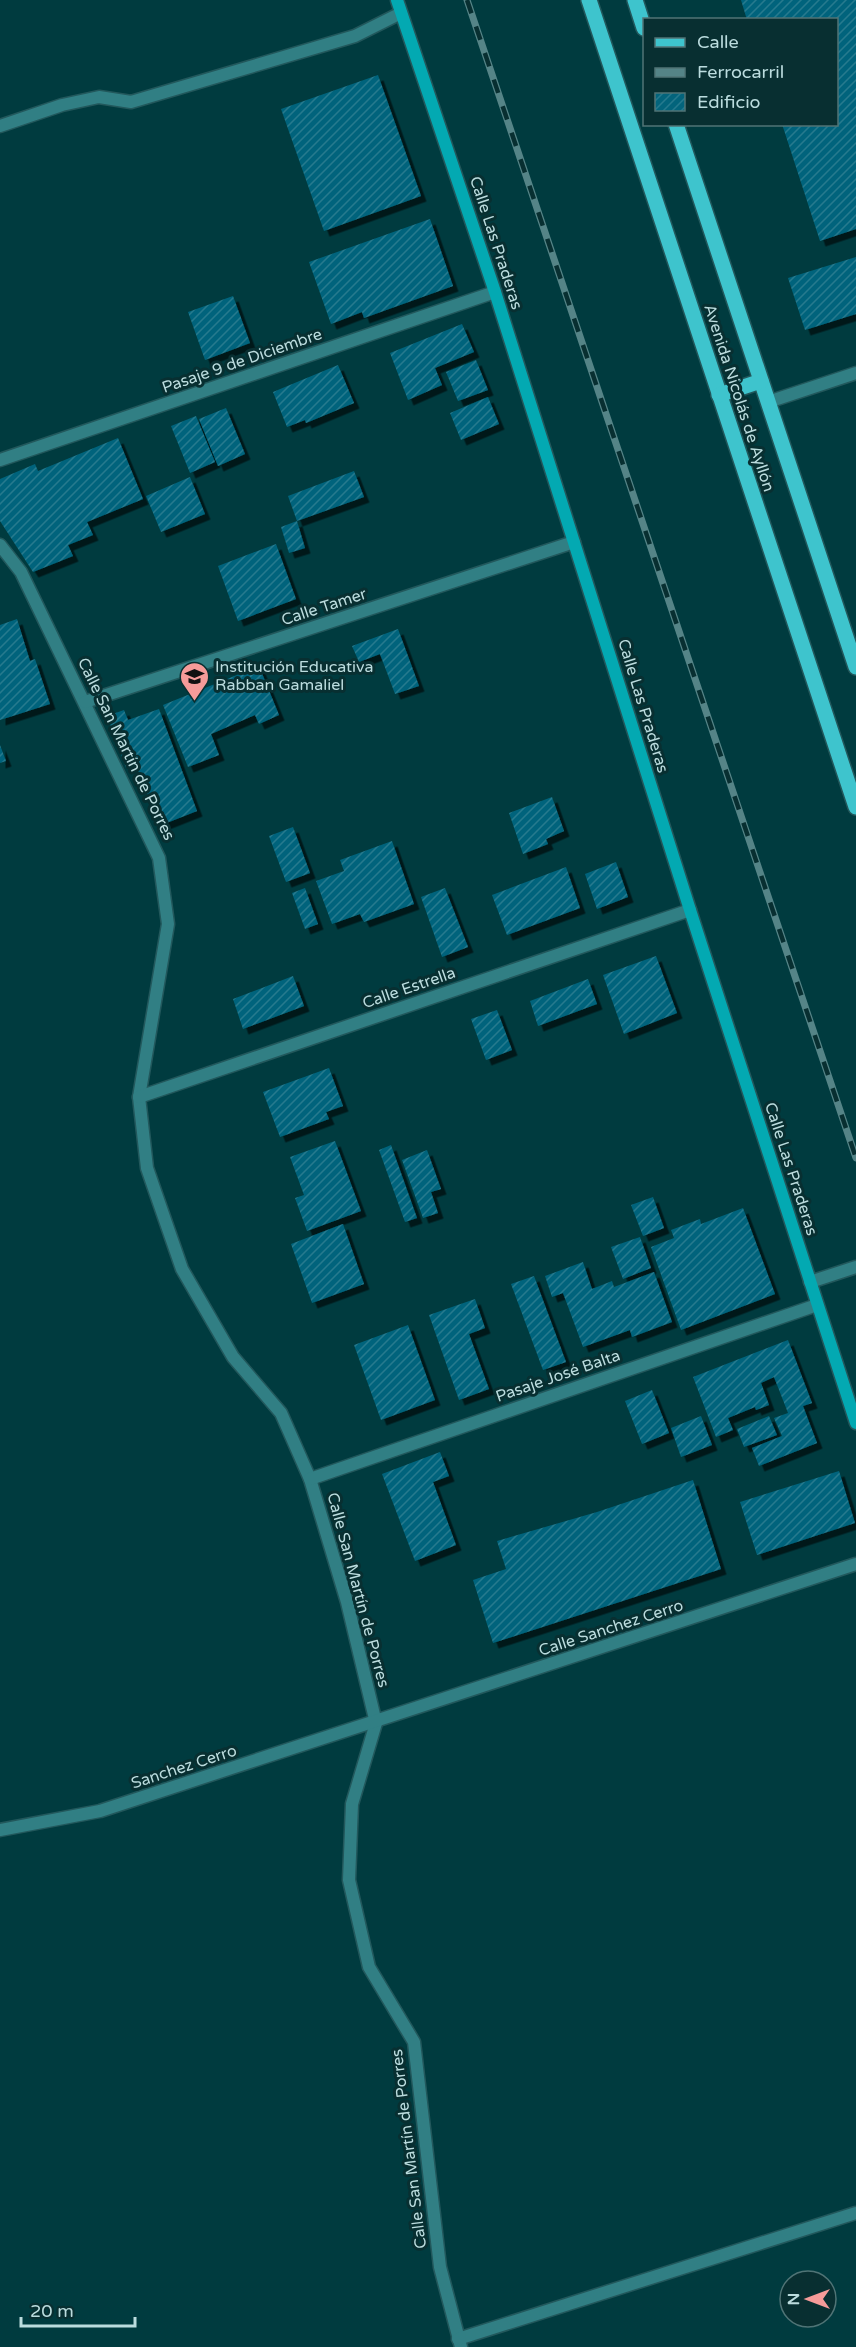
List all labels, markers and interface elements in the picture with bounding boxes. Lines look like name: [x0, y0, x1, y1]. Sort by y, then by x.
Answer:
legend: [643, 18, 838, 126]
text: Calle: [697, 31, 739, 53]
text: Ferrocarril: [697, 61, 784, 83]
text: Edificio: [697, 91, 761, 113]
street label: Calle Las Praderas: [465, 174, 527, 312]
street label: Avenida Nicolás de Ayllón: [699, 302, 779, 494]
street label: Pasaje 9 de Diciembre: [159, 324, 325, 398]
street label: Calle Tamer: [279, 584, 370, 630]
street label: Calle Las Praderas: [613, 637, 673, 775]
street label: Calle San Martín de Porres: [73, 654, 179, 844]
place label: Institución Educativa Rabban Gamaliel: [215, 657, 373, 695]
school or university icon: Institución Educativa Rabban Gamaliel: [178, 660, 210, 702]
street label: Calle Estrella: [360, 963, 458, 1013]
street label: Calle Las Praderas: [760, 1100, 822, 1238]
street label: Pasaje José Balta: [493, 1345, 623, 1407]
street label: Calle San Martín de Porres: [322, 1490, 394, 1690]
street label: Calle Sanchez Cerro: [536, 1595, 686, 1661]
street label: Sanchez Cerro: [129, 1741, 239, 1793]
street label: Calle San Martín de Porres: [387, 2048, 431, 2250]
north arrow: [778, 2269, 838, 2329]
scale bar: [21, 2290, 135, 2328]
text: N: [784, 2293, 804, 2305]
text: 20 m: [30, 2300, 74, 2322]

